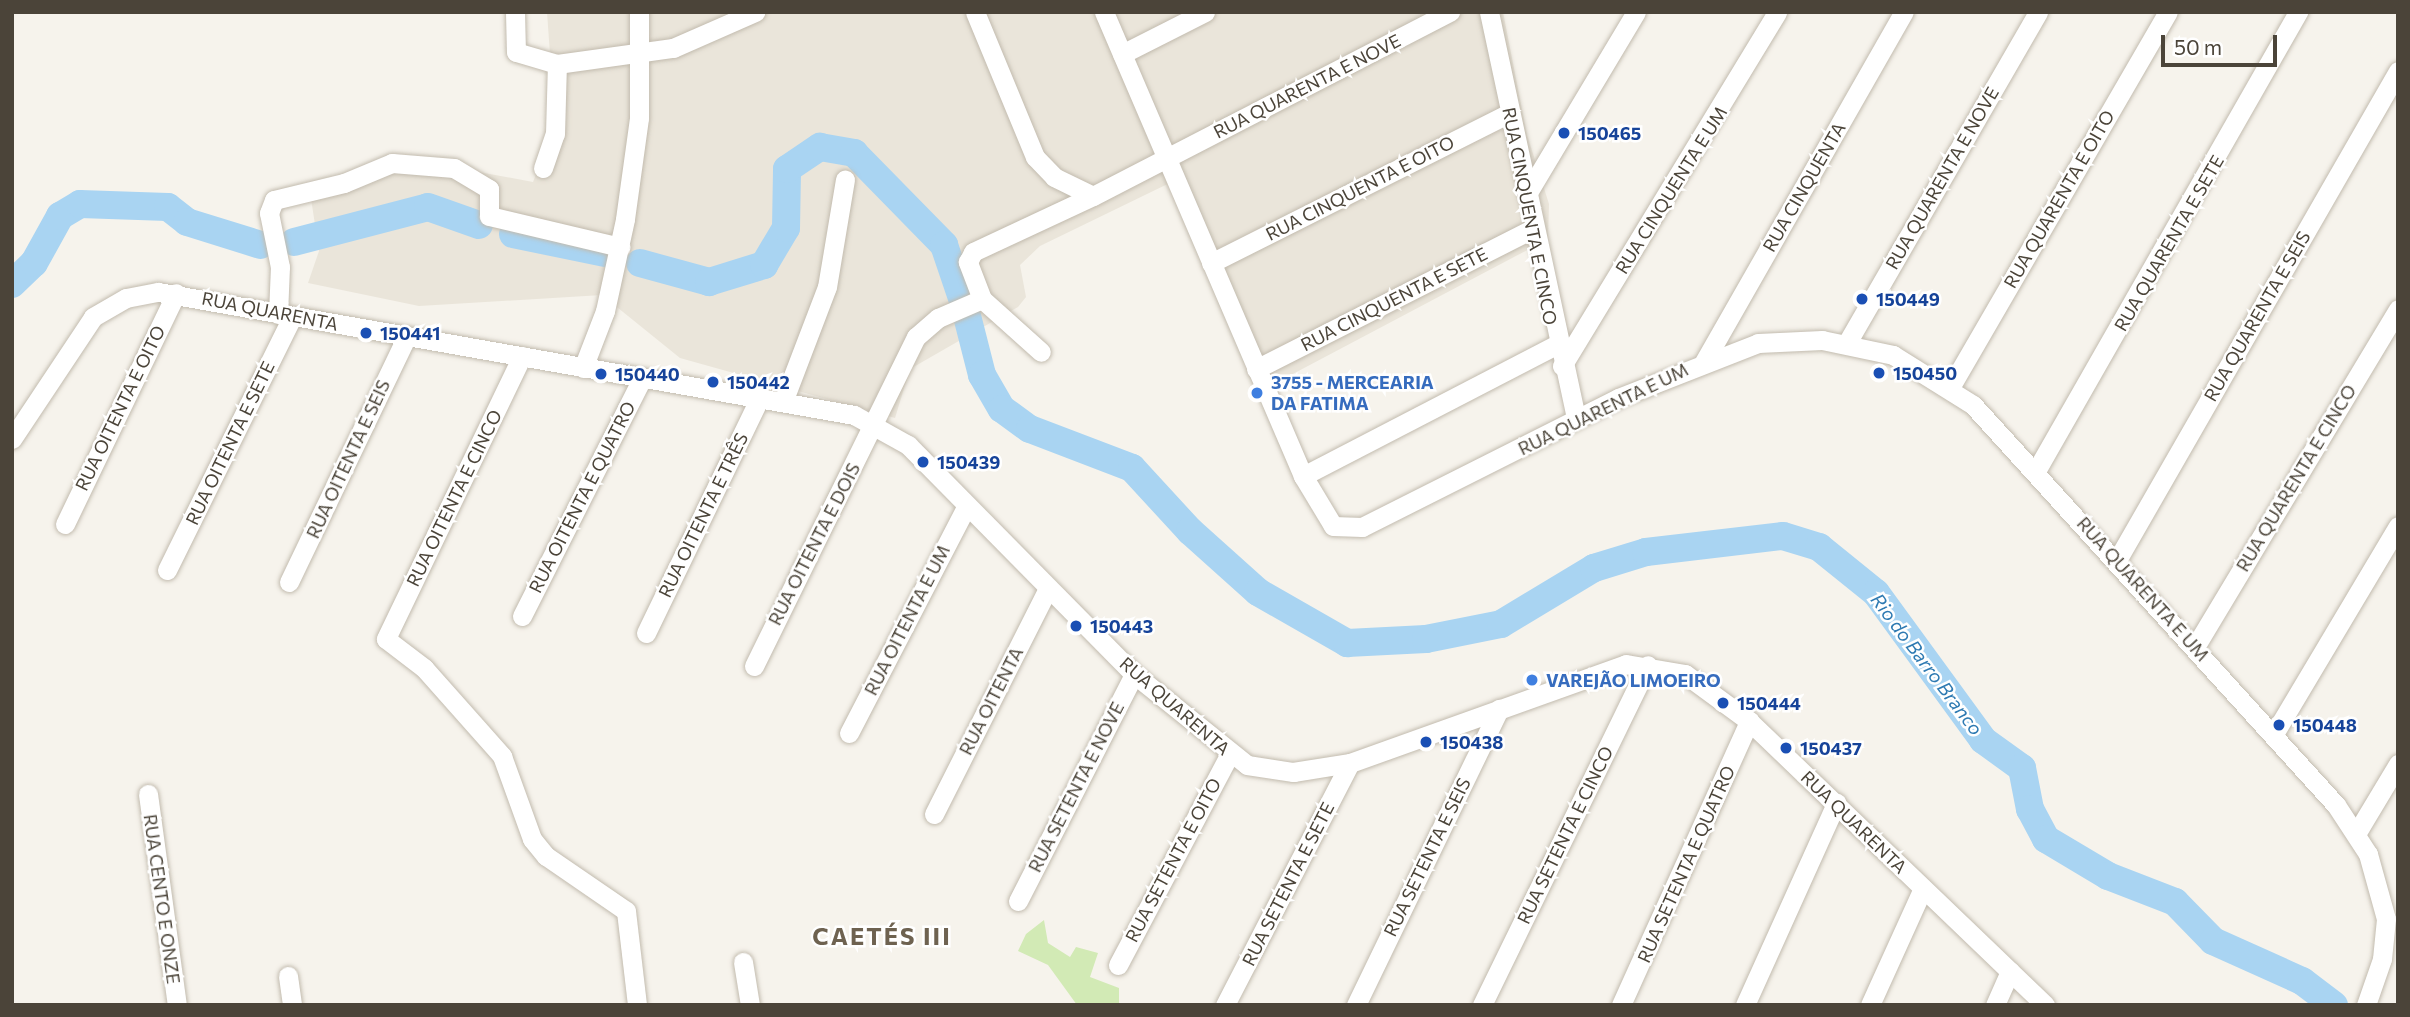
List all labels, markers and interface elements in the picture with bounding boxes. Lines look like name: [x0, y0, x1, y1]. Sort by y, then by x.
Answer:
scale bar: [2165, 21, 2280, 65]
street label: RUA QUARENTA E NOVE: [1210, 29, 1404, 143]
text: 50 m: [2174, 34, 2222, 59]
street label: RUA QUARENTA E NOVE: [1881, 83, 2003, 273]
street label: RUA CINQUENTA E UM: [1611, 102, 1731, 278]
street label: RUA CINQUENTA E CINCO: [1498, 105, 1562, 327]
street label: RUA QUARENTA E OITO: [1999, 106, 2119, 292]
street label: RUA CINQUENTA: [1758, 119, 1850, 255]
place label: 150465: [1578, 122, 1641, 144]
marker: 150465: [1556, 125, 1572, 141]
street label: RUA CINQUENTA E OITO: [1262, 131, 1458, 245]
street label: RUA QUARENTA E SETE: [2110, 151, 2228, 335]
street label: RUA QUARENTA E SEIS: [2199, 227, 2315, 405]
street label: RUA CINQUENTA E SETE: [1297, 242, 1491, 356]
street label: RUA QUARENTA: [200, 287, 340, 335]
place label: 150449: [1876, 288, 1940, 310]
marker: 150449: [1854, 291, 1870, 307]
street label: RUA OITENTA E OITO: [71, 322, 169, 494]
place label: 150441: [380, 322, 440, 344]
marker: 150441: [358, 325, 374, 341]
street label: RUA OITENTA E SETE: [181, 358, 279, 528]
street label: RUA QUARENTA E UM: [1515, 358, 1691, 460]
place label: 150450: [1893, 362, 1957, 384]
place label: 150440: [615, 363, 680, 385]
marker: 150450: [1871, 365, 1887, 381]
marker: 150440: [593, 366, 609, 382]
place label: 150442: [727, 371, 790, 393]
place label: 3755 - MERCEARIA DA FATIMA: [1271, 372, 1434, 414]
marker: 150442: [705, 374, 721, 390]
street label: RUA OITENTA E SEIS: [302, 376, 394, 542]
street label: RUA QUARENTA E CINCO: [2232, 381, 2360, 575]
marker: 3755 - MERCEARIA DA FATIMA: [1249, 385, 1265, 401]
street label: RUA OITENTA E QUATRO: [524, 398, 640, 596]
street label: RUA OITENTA E CINCO: [402, 406, 506, 590]
street label: RUA OITENTA E TRÊS: [654, 429, 752, 601]
place label: 150439: [937, 451, 1000, 473]
marker: 150439: [915, 454, 931, 470]
street label: RUA OITENTA E DOIS: [764, 459, 864, 629]
street label: RUA QUARENTA E UM: [2073, 513, 2213, 665]
street label: RUA OITENTA E UM: [860, 541, 954, 699]
water label: Rio do Barro Branco: [1866, 589, 1988, 739]
place label: 150443: [1090, 615, 1153, 637]
marker: 150443: [1068, 618, 1084, 634]
street label: RUA OITENTA: [955, 643, 1027, 759]
street label: RUA QUARENTA: [1116, 652, 1234, 760]
place label: VAREJÃO LIMOEIRO: [1546, 669, 1721, 691]
marker: VAREJÃO LIMOEIRO: [1524, 672, 1540, 688]
place label: 150444: [1737, 692, 1801, 714]
marker: 150444: [1715, 695, 1731, 711]
street label: RUA SETENTA E NOVE: [1024, 698, 1128, 876]
place label: 150448: [2293, 714, 2357, 736]
marker: 150448: [2271, 717, 2287, 733]
place label: 150438: [1440, 731, 1503, 753]
marker: 150438: [1418, 734, 1434, 750]
place label: 150437: [1800, 737, 1862, 759]
marker: 150437: [1778, 740, 1794, 756]
street label: RUA SETENTA E CINCO: [1513, 743, 1617, 927]
street label: RUA SETENTA E QUATRO: [1633, 762, 1739, 966]
street label: RUA QUARENTA: [1797, 766, 1911, 878]
street label: RUA SETENTA E OITO: [1121, 774, 1225, 946]
street label: RUA SETENTA E SEIS: [1379, 774, 1475, 940]
street label: RUA SETENTA E SETE: [1237, 799, 1339, 969]
street label: RUA CENTO E ONZE: [139, 813, 185, 985]
district label: CAETÉS III: [814, 922, 950, 950]

